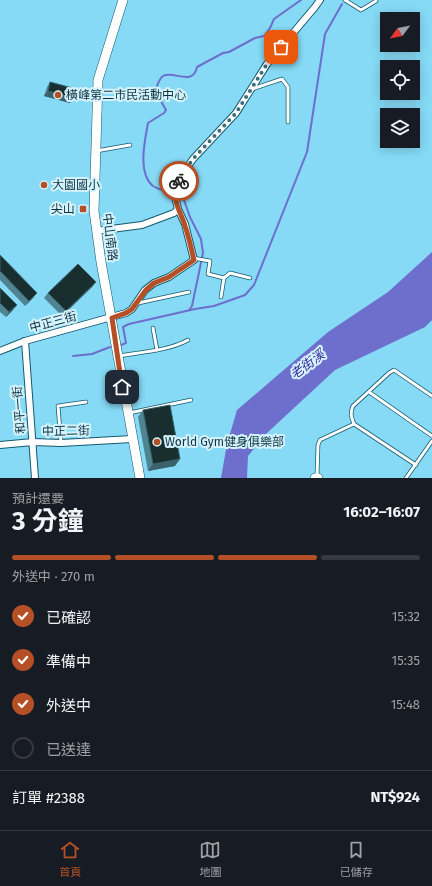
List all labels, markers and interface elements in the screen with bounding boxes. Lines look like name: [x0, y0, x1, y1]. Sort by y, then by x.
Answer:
north arrow: [380, 12, 420, 52]
map controls: [380, 12, 420, 148]
pin: [264, 30, 298, 64]
icon: bag: [270, 36, 292, 58]
button: locate: [380, 60, 420, 100]
place label: 橫峰第二市民活動中心: [66, 88, 186, 102]
marker: 橫峰第二市民活動中心: [53, 90, 63, 100]
button: layers: [380, 108, 420, 148]
courier: [159, 161, 199, 201]
icon: bike: [168, 170, 190, 192]
place label: 大園國小: [52, 178, 100, 192]
marker: 大園國小: [39, 180, 49, 190]
place label: 尖山: [51, 202, 75, 216]
marker: 尖山: [78, 204, 88, 214]
street label: 中山南路: [100, 212, 120, 262]
street label: 中正三街: [28, 309, 78, 335]
water label: 老街溪: [287, 345, 329, 382]
pin: [105, 370, 139, 404]
icon: home: [111, 376, 133, 398]
street label: 和平一街: [10, 385, 28, 435]
street label: 中正二街: [42, 424, 90, 438]
place label: World Gym健身俱樂部: [165, 435, 284, 449]
marker: World Gym健身俱樂部: [152, 437, 162, 447]
text: 預計還要: [12, 491, 64, 506]
text: 16:02–16:07: [343, 503, 420, 521]
text: 3 分鐘: [12, 506, 84, 537]
text: 外送中 · 270 m: [12, 569, 95, 584]
icon: check: [12, 605, 34, 627]
text: 已確認: [46, 609, 91, 627]
text: 15:32: [392, 609, 420, 624]
icon: check: [12, 649, 34, 671]
text: 準備中: [46, 653, 91, 671]
text: 15:35: [392, 653, 420, 668]
icon: check: [12, 693, 34, 715]
text: 外送中: [46, 697, 91, 715]
text: 15:48: [391, 697, 420, 712]
text: 已送達: [46, 741, 91, 759]
text: NT$924: [370, 788, 420, 806]
text: 訂單 #2388: [12, 789, 85, 807]
tab: 首頁: [59, 839, 81, 879]
tab: 地圖: [199, 839, 221, 879]
tab: 已儲存: [340, 839, 373, 879]

